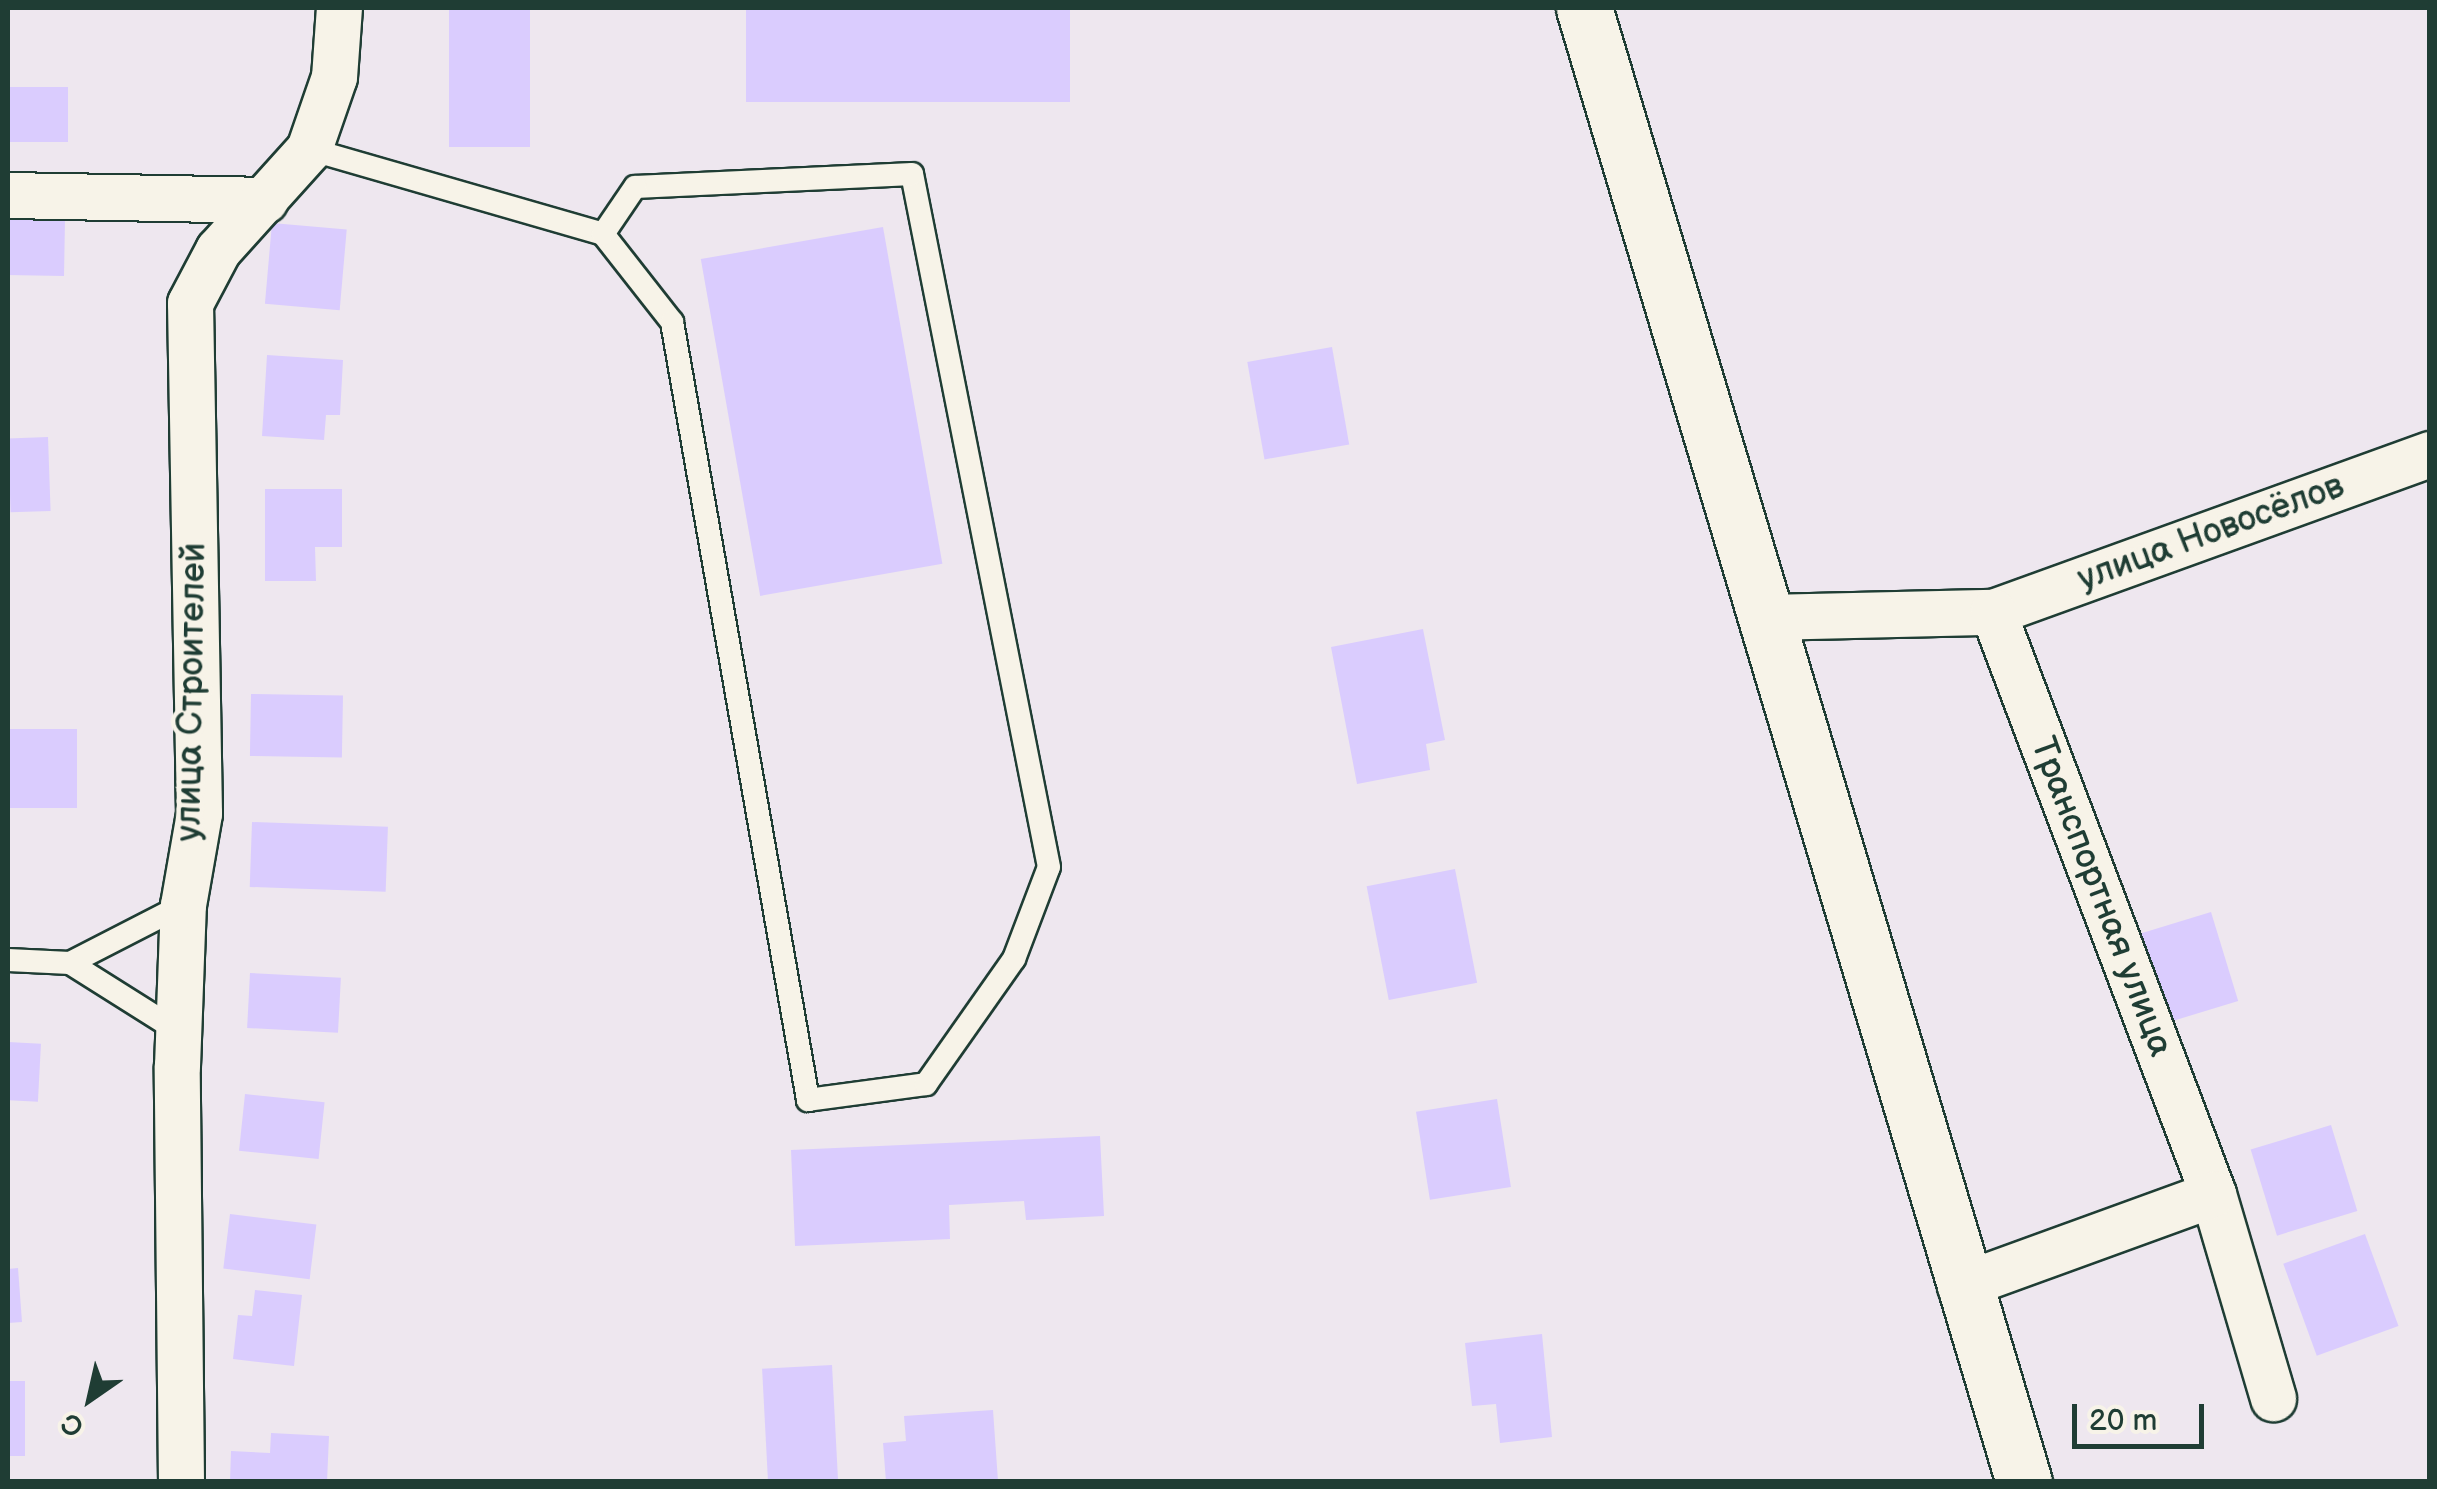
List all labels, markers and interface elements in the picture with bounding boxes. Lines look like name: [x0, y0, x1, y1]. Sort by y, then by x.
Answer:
street label: улица Новосёлов: [2072, 465, 2350, 601]
street label: улица Строителей: [168, 542, 216, 842]
street label: Транспортная улица: [2021, 732, 2181, 1062]
north arrow: [40, 1349, 140, 1449]
scale bar: [2077, 1384, 2210, 1446]
text: 20 m: [2089, 1403, 2157, 1439]
text: С: [56, 1405, 90, 1443]

